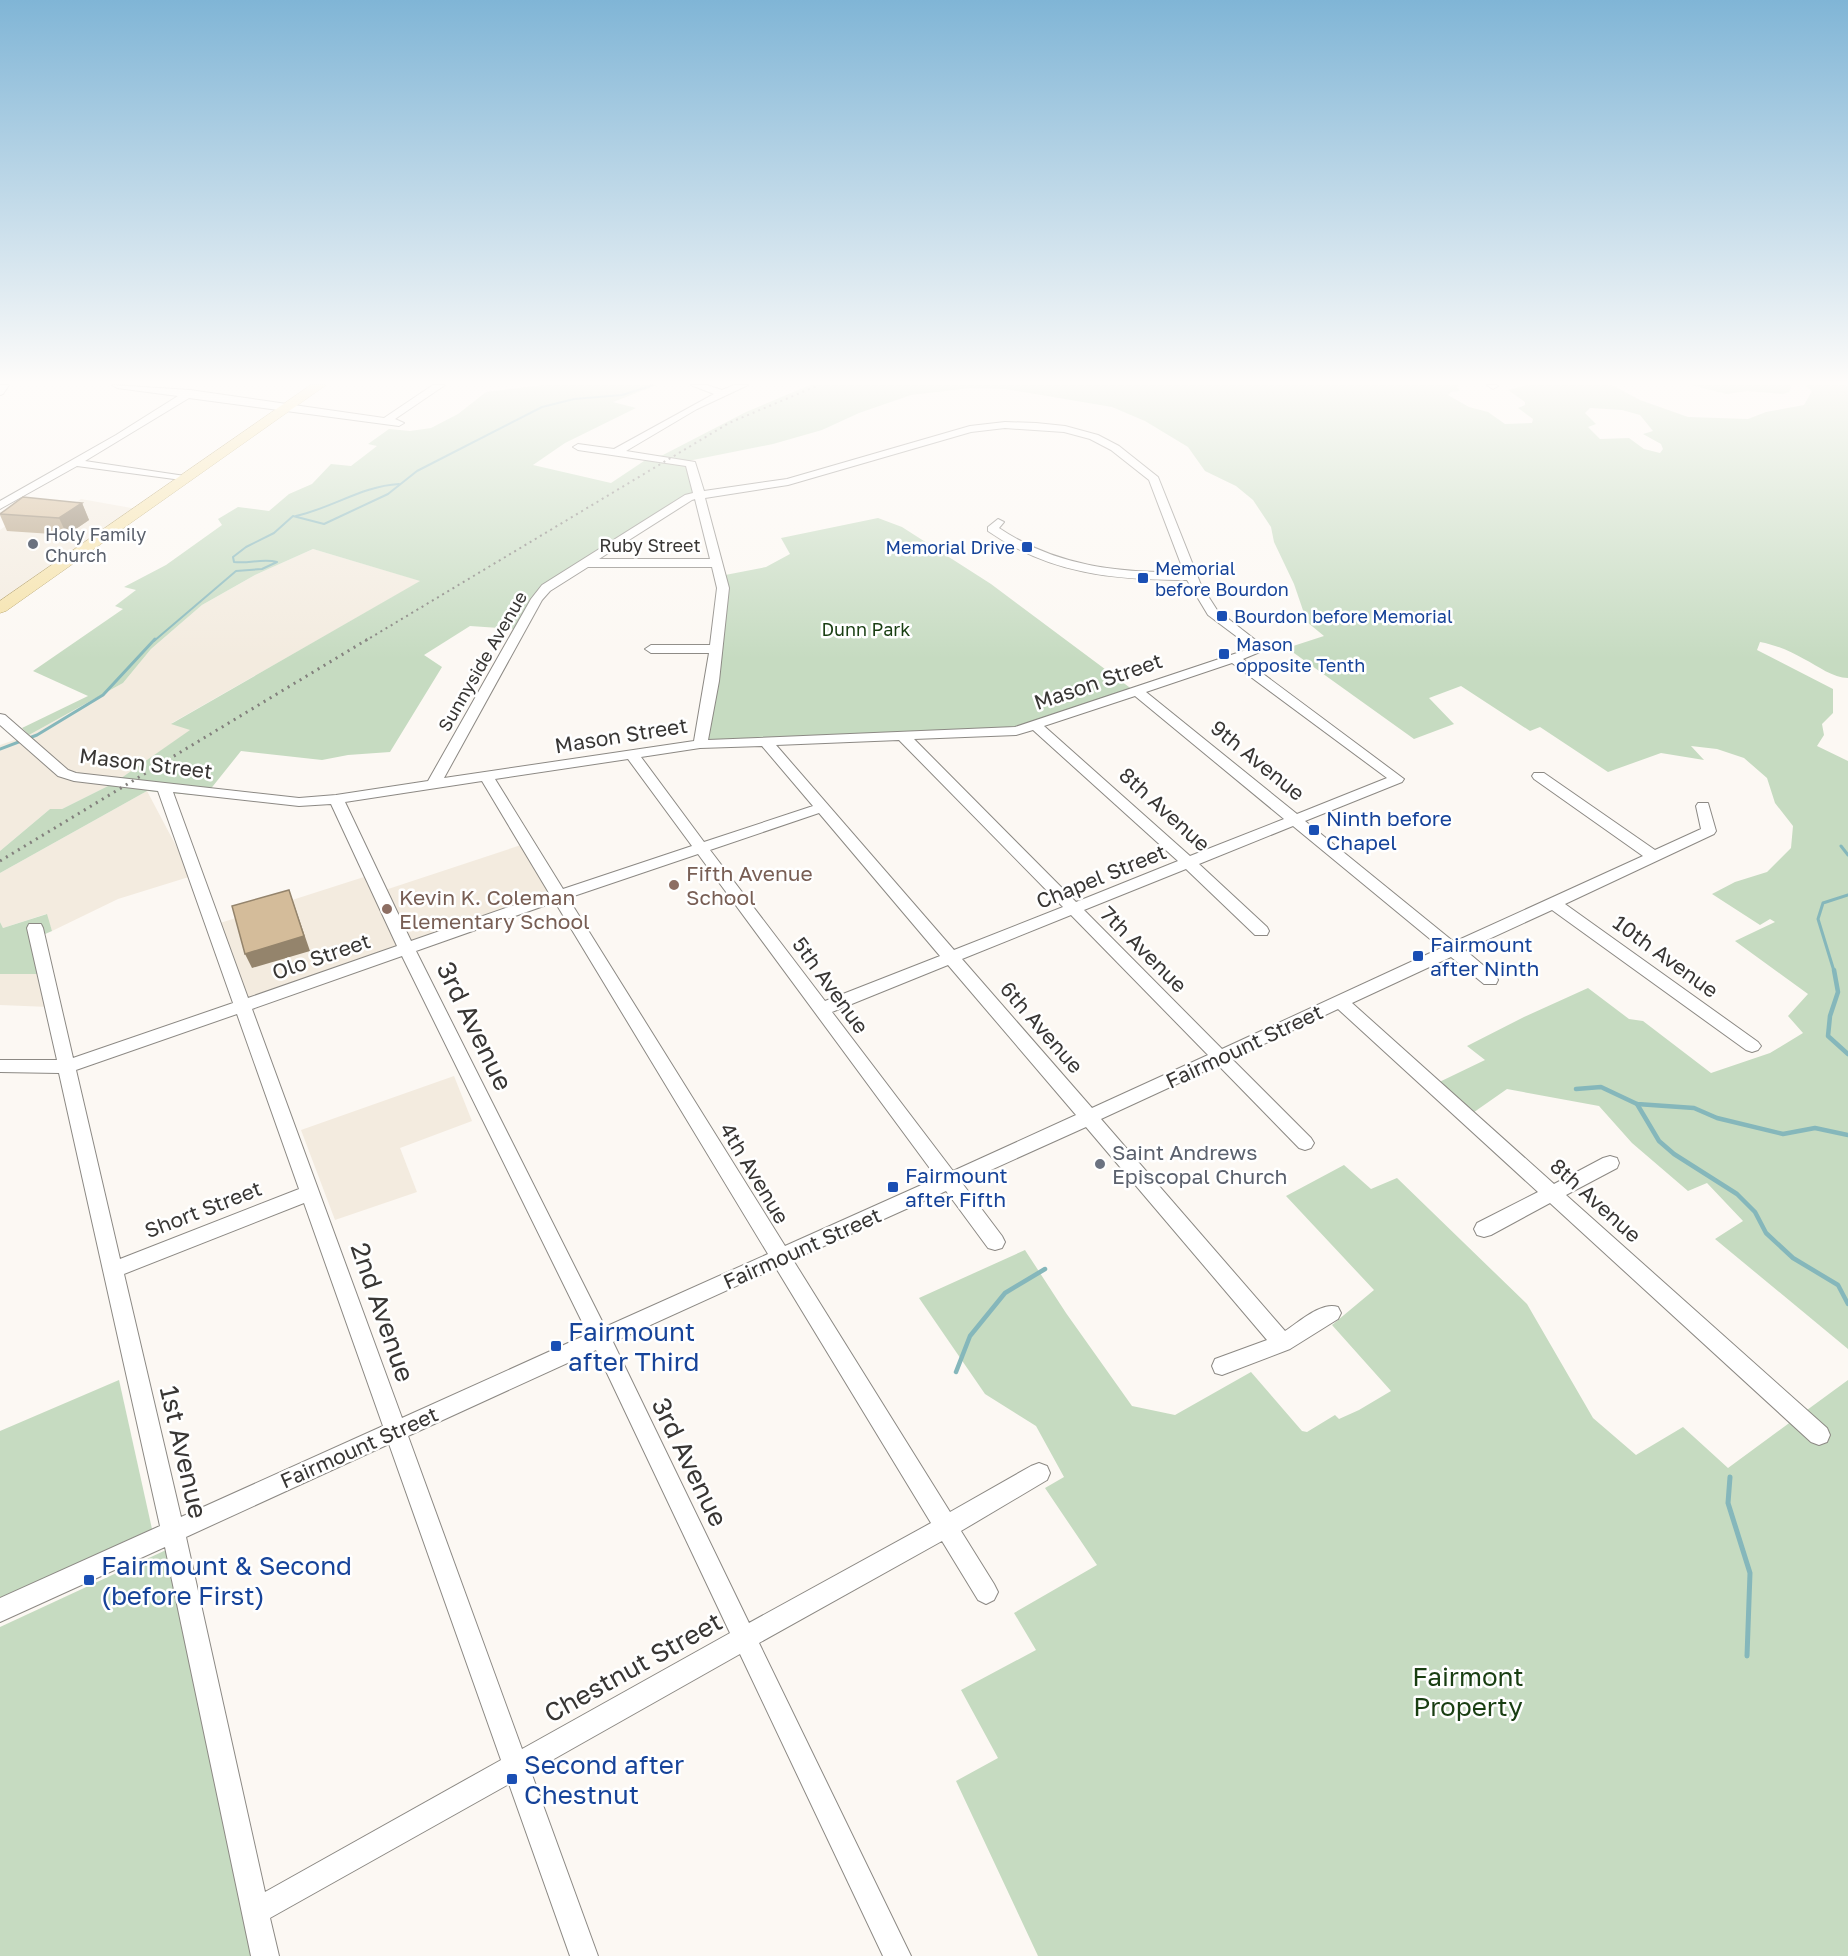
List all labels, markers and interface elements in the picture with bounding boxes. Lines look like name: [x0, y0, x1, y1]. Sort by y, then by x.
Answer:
place label: Holy Family Church: [45, 523, 146, 566]
street label: Ruby Street: [599, 534, 701, 556]
place label: Memorial Drive: [885, 536, 1015, 558]
marker: Holy Family Church: [26, 537, 40, 551]
marker: Memorial Drive: [1020, 540, 1034, 554]
place label: Memorial before Bourdon: [1155, 557, 1289, 600]
marker: Memorial before Bourdon: [1136, 571, 1150, 585]
street label: Sunnyside Avenue: [433, 587, 531, 735]
place label: Bourdon before Memorial: [1234, 605, 1453, 627]
marker: Bourdon before Memorial: [1215, 609, 1229, 623]
park label: Dunn Park: [821, 618, 911, 640]
place label: Mason opposite Tenth: [1236, 633, 1365, 676]
street label: Mason Street: [1030, 647, 1166, 715]
marker: Mason opposite Tenth: [1217, 647, 1231, 661]
street label: Mason Street: [553, 712, 689, 758]
street label: 9th Avenue: [1206, 714, 1310, 806]
street label: Mason Street: [78, 742, 214, 784]
street label: 8th Avenue: [1114, 761, 1216, 857]
place label: Ninth before Chapel: [1326, 805, 1452, 855]
marker: Ninth before Chapel: [1307, 823, 1321, 837]
street label: Chapel Street: [1032, 838, 1170, 914]
place label: Fifth Avenue School: [686, 860, 813, 910]
marker: Fifth Avenue School: [667, 878, 681, 892]
place label: Kevin K. Coleman Elementary School: [399, 884, 590, 934]
street label: 7th Avenue: [1095, 900, 1193, 998]
marker: Kevin K. Coleman Elementary School: [380, 902, 394, 916]
street label: 10th Avenue: [1608, 909, 1724, 1003]
street label: Olo Street: [269, 927, 373, 985]
place label: Fairmount after Ninth: [1430, 931, 1539, 981]
street label: 5th Avenue: [787, 932, 875, 1038]
marker: Fairmount after Ninth: [1411, 949, 1425, 963]
street label: 3rd Avenue: [431, 957, 519, 1095]
street label: 6th Avenue: [995, 976, 1089, 1078]
street label: Fairmount Street: [1161, 998, 1327, 1094]
street label: 4th Avenue: [715, 1118, 795, 1228]
place label: Saint Andrews Episcopal Church: [1112, 1139, 1288, 1189]
street label: 8th Avenue: [1545, 1152, 1647, 1248]
marker: Saint Andrews Episcopal Church: [1093, 1157, 1107, 1171]
place label: Fairmount after Fifth: [905, 1162, 1008, 1212]
street label: Short Street: [141, 1175, 265, 1243]
marker: Fairmount after Fifth: [886, 1180, 900, 1194]
street label: Fairmount Street: [719, 1202, 885, 1294]
street label: 2nd Avenue: [345, 1238, 421, 1386]
place label: Fairmount after Third: [568, 1316, 700, 1377]
marker: Fairmount after Third: [549, 1339, 563, 1353]
street label: 1st Avenue: [154, 1383, 214, 1521]
street label: 3rd Avenue: [646, 1393, 734, 1531]
street label: Fairmount Street: [276, 1401, 442, 1493]
place label: Fairmount & Second (before First): [101, 1550, 352, 1611]
marker: Fairmount & Second (before First): [82, 1573, 96, 1587]
street label: Chestnut Street: [539, 1605, 727, 1729]
park label: Fairmont Property: [1412, 1661, 1524, 1722]
place label: Second after Chestnut: [524, 1749, 684, 1810]
marker: Second after Chestnut: [505, 1772, 519, 1786]

